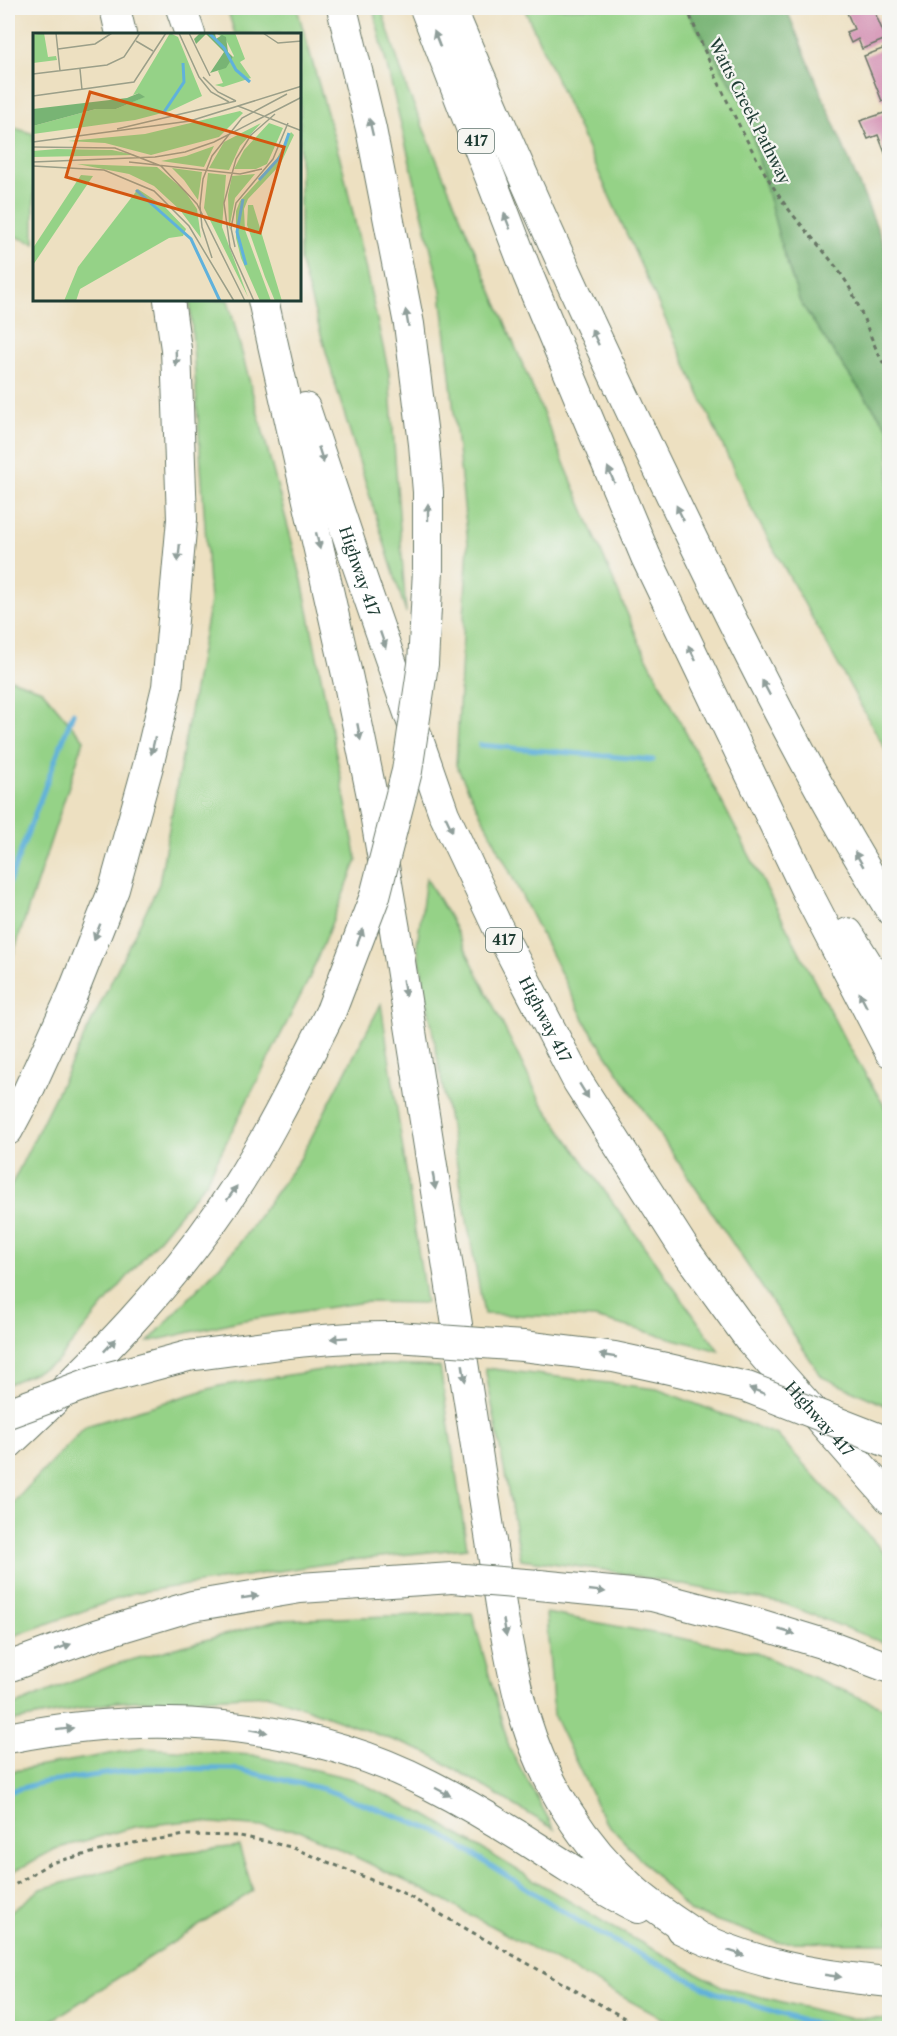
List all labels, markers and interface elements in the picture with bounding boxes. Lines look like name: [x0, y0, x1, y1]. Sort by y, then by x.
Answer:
one-way arrow: [432, 30, 441, 48]
inset map: [33, 33, 302, 302]
street label: Watts Creek Pathway: [704, 34, 796, 188]
one-way arrow: [365, 118, 375, 136]
road number: 417: [458, 129, 494, 153]
one-way arrow: [502, 211, 512, 229]
one-way arrow: [403, 309, 412, 328]
one-way arrow: [591, 328, 600, 345]
one-way arrow: [171, 349, 180, 368]
one-way arrow: [316, 446, 326, 464]
one-way arrow: [606, 466, 615, 484]
one-way arrow: [423, 502, 433, 521]
one-way arrow: [675, 504, 684, 521]
street label: Highway 417: [335, 523, 384, 619]
one-way arrow: [313, 532, 323, 551]
one-way arrow: [174, 543, 184, 562]
one-way arrow: [378, 631, 388, 649]
one-way arrow: [687, 644, 696, 661]
one-way arrow: [761, 679, 771, 696]
one-way arrow: [355, 723, 364, 742]
one-way arrow: [148, 736, 158, 755]
one-way arrow: [444, 815, 453, 832]
one-way arrow: [854, 850, 864, 867]
one-way arrow: [92, 923, 101, 941]
one-way arrow: [355, 928, 365, 946]
road number: 417: [486, 928, 522, 952]
street label: Highway 417: [515, 973, 576, 1066]
one-way arrow: [399, 979, 408, 998]
one-way arrow: [858, 991, 868, 1009]
one-way arrow: [578, 1083, 589, 1099]
one-way arrow: [430, 1171, 439, 1190]
one-way arrow: [226, 1185, 237, 1201]
one-way arrow: [329, 1333, 348, 1343]
one-way arrow: [103, 1338, 116, 1353]
one-way arrow: [598, 1352, 617, 1361]
one-way arrow: [460, 1364, 469, 1383]
street label: Highway 417: [781, 1377, 858, 1461]
one-way arrow: [748, 1385, 766, 1395]
one-way arrow: [588, 1586, 607, 1596]
one-way arrow: [241, 1592, 260, 1601]
one-way arrow: [501, 1619, 510, 1638]
one-way arrow: [778, 1628, 796, 1637]
one-way arrow: [54, 1642, 72, 1652]
one-way arrow: [56, 1724, 75, 1733]
one-way arrow: [250, 1727, 269, 1736]
one-way arrow: [435, 1787, 452, 1797]
one-way arrow: [727, 1949, 745, 1959]
one-way arrow: [823, 1971, 842, 1980]

